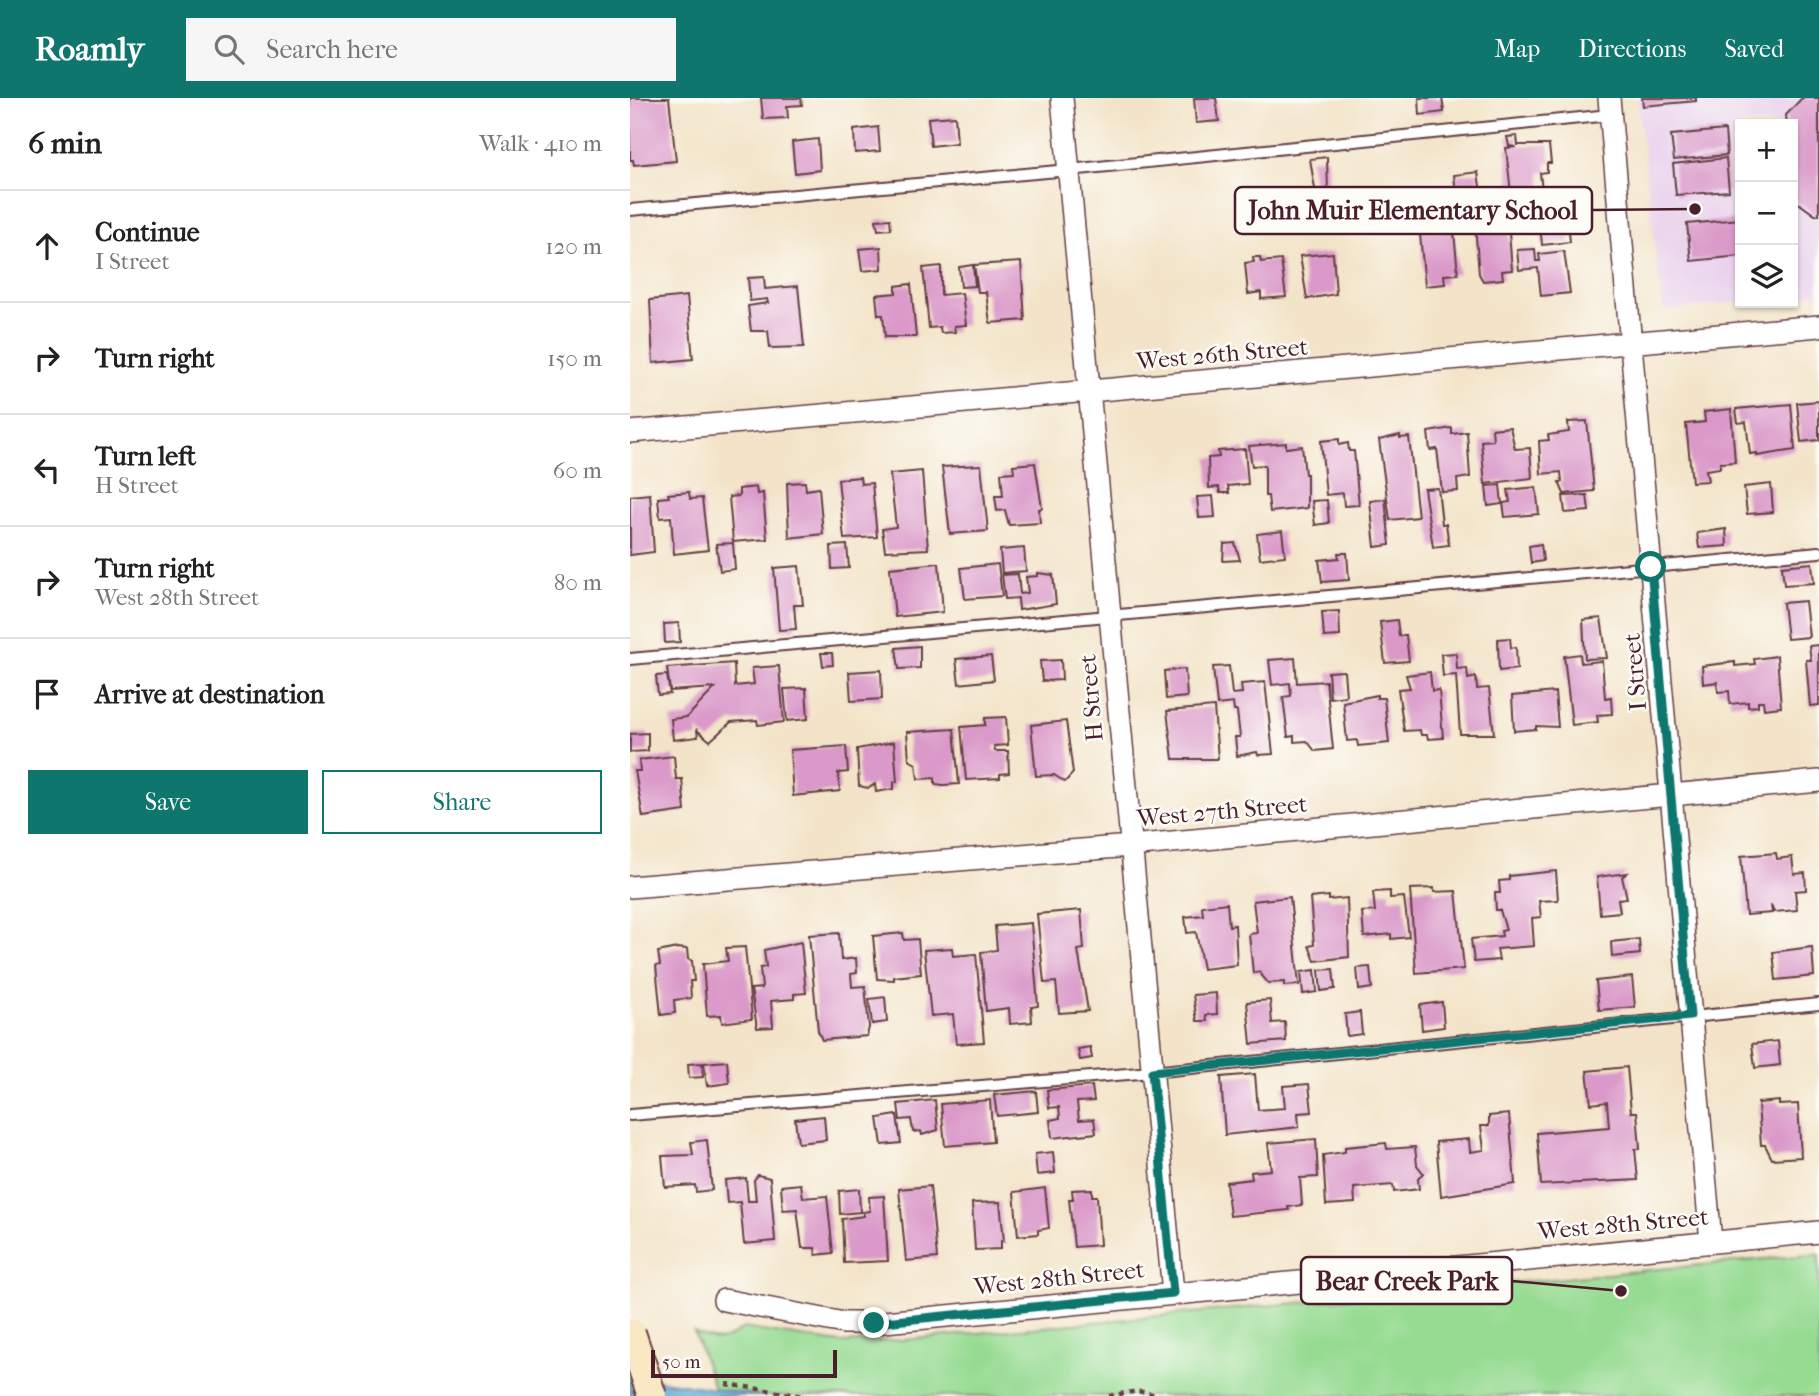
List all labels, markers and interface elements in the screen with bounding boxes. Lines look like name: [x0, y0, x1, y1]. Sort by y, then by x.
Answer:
search box: [186, 18, 676, 81]
text: Roamly: [35, 30, 144, 69]
icon: search: [210, 30, 248, 68]
text: Search here: [266, 34, 398, 65]
text: Map: [1494, 35, 1540, 63]
text: Directions: [1578, 35, 1686, 63]
text: Saved: [1724, 35, 1784, 63]
map controls: [1735, 119, 1798, 308]
button: +: [1735, 119, 1798, 182]
text: 6 min: [28, 126, 102, 161]
text: Walk · 410 m: [479, 130, 602, 157]
button: −: [1735, 182, 1798, 245]
callout: John Muir Elementary School: [1235, 187, 1592, 234]
text: John Muir Elementary School: [1245, 195, 1579, 226]
text: Continue: [95, 217, 200, 248]
icon: ahead: [28, 227, 66, 265]
text: 120 m: [545, 233, 602, 260]
button: layers: [1735, 245, 1798, 308]
text: I Street: [95, 248, 170, 275]
street label: West 26th Street: [1134, 333, 1309, 376]
icon: right: [28, 339, 66, 377]
text: Turn right: [95, 343, 215, 374]
text: 150 m: [547, 345, 602, 372]
text: Turn left: [95, 441, 196, 472]
icon: left: [28, 451, 66, 489]
text: 60 m: [553, 457, 602, 484]
text: H Street: [95, 472, 179, 499]
route start: [1635, 551, 1666, 582]
text: Turn right: [95, 553, 215, 584]
icon: right: [28, 563, 66, 601]
text: 80 m: [554, 569, 602, 596]
text: West 28th Street: [95, 584, 259, 611]
street label: I Street: [1618, 632, 1652, 712]
street label: H Street: [1073, 653, 1109, 743]
icon: arrive: [28, 675, 66, 713]
text: Arrive at destination: [95, 679, 325, 710]
button: Save: [28, 770, 308, 834]
button: Share: [322, 770, 602, 834]
street label: West 27th Street: [1135, 790, 1309, 832]
street label: West 28th Street: [1535, 1203, 1710, 1246]
street label: West 28th Street: [971, 1255, 1146, 1301]
callout: Bear Creek Park: [1301, 1257, 1512, 1304]
text: Bear Creek Park: [1315, 1266, 1500, 1297]
route end: [858, 1307, 889, 1338]
scale bar: [651, 1347, 836, 1379]
text: 50 m: [662, 1351, 701, 1373]

